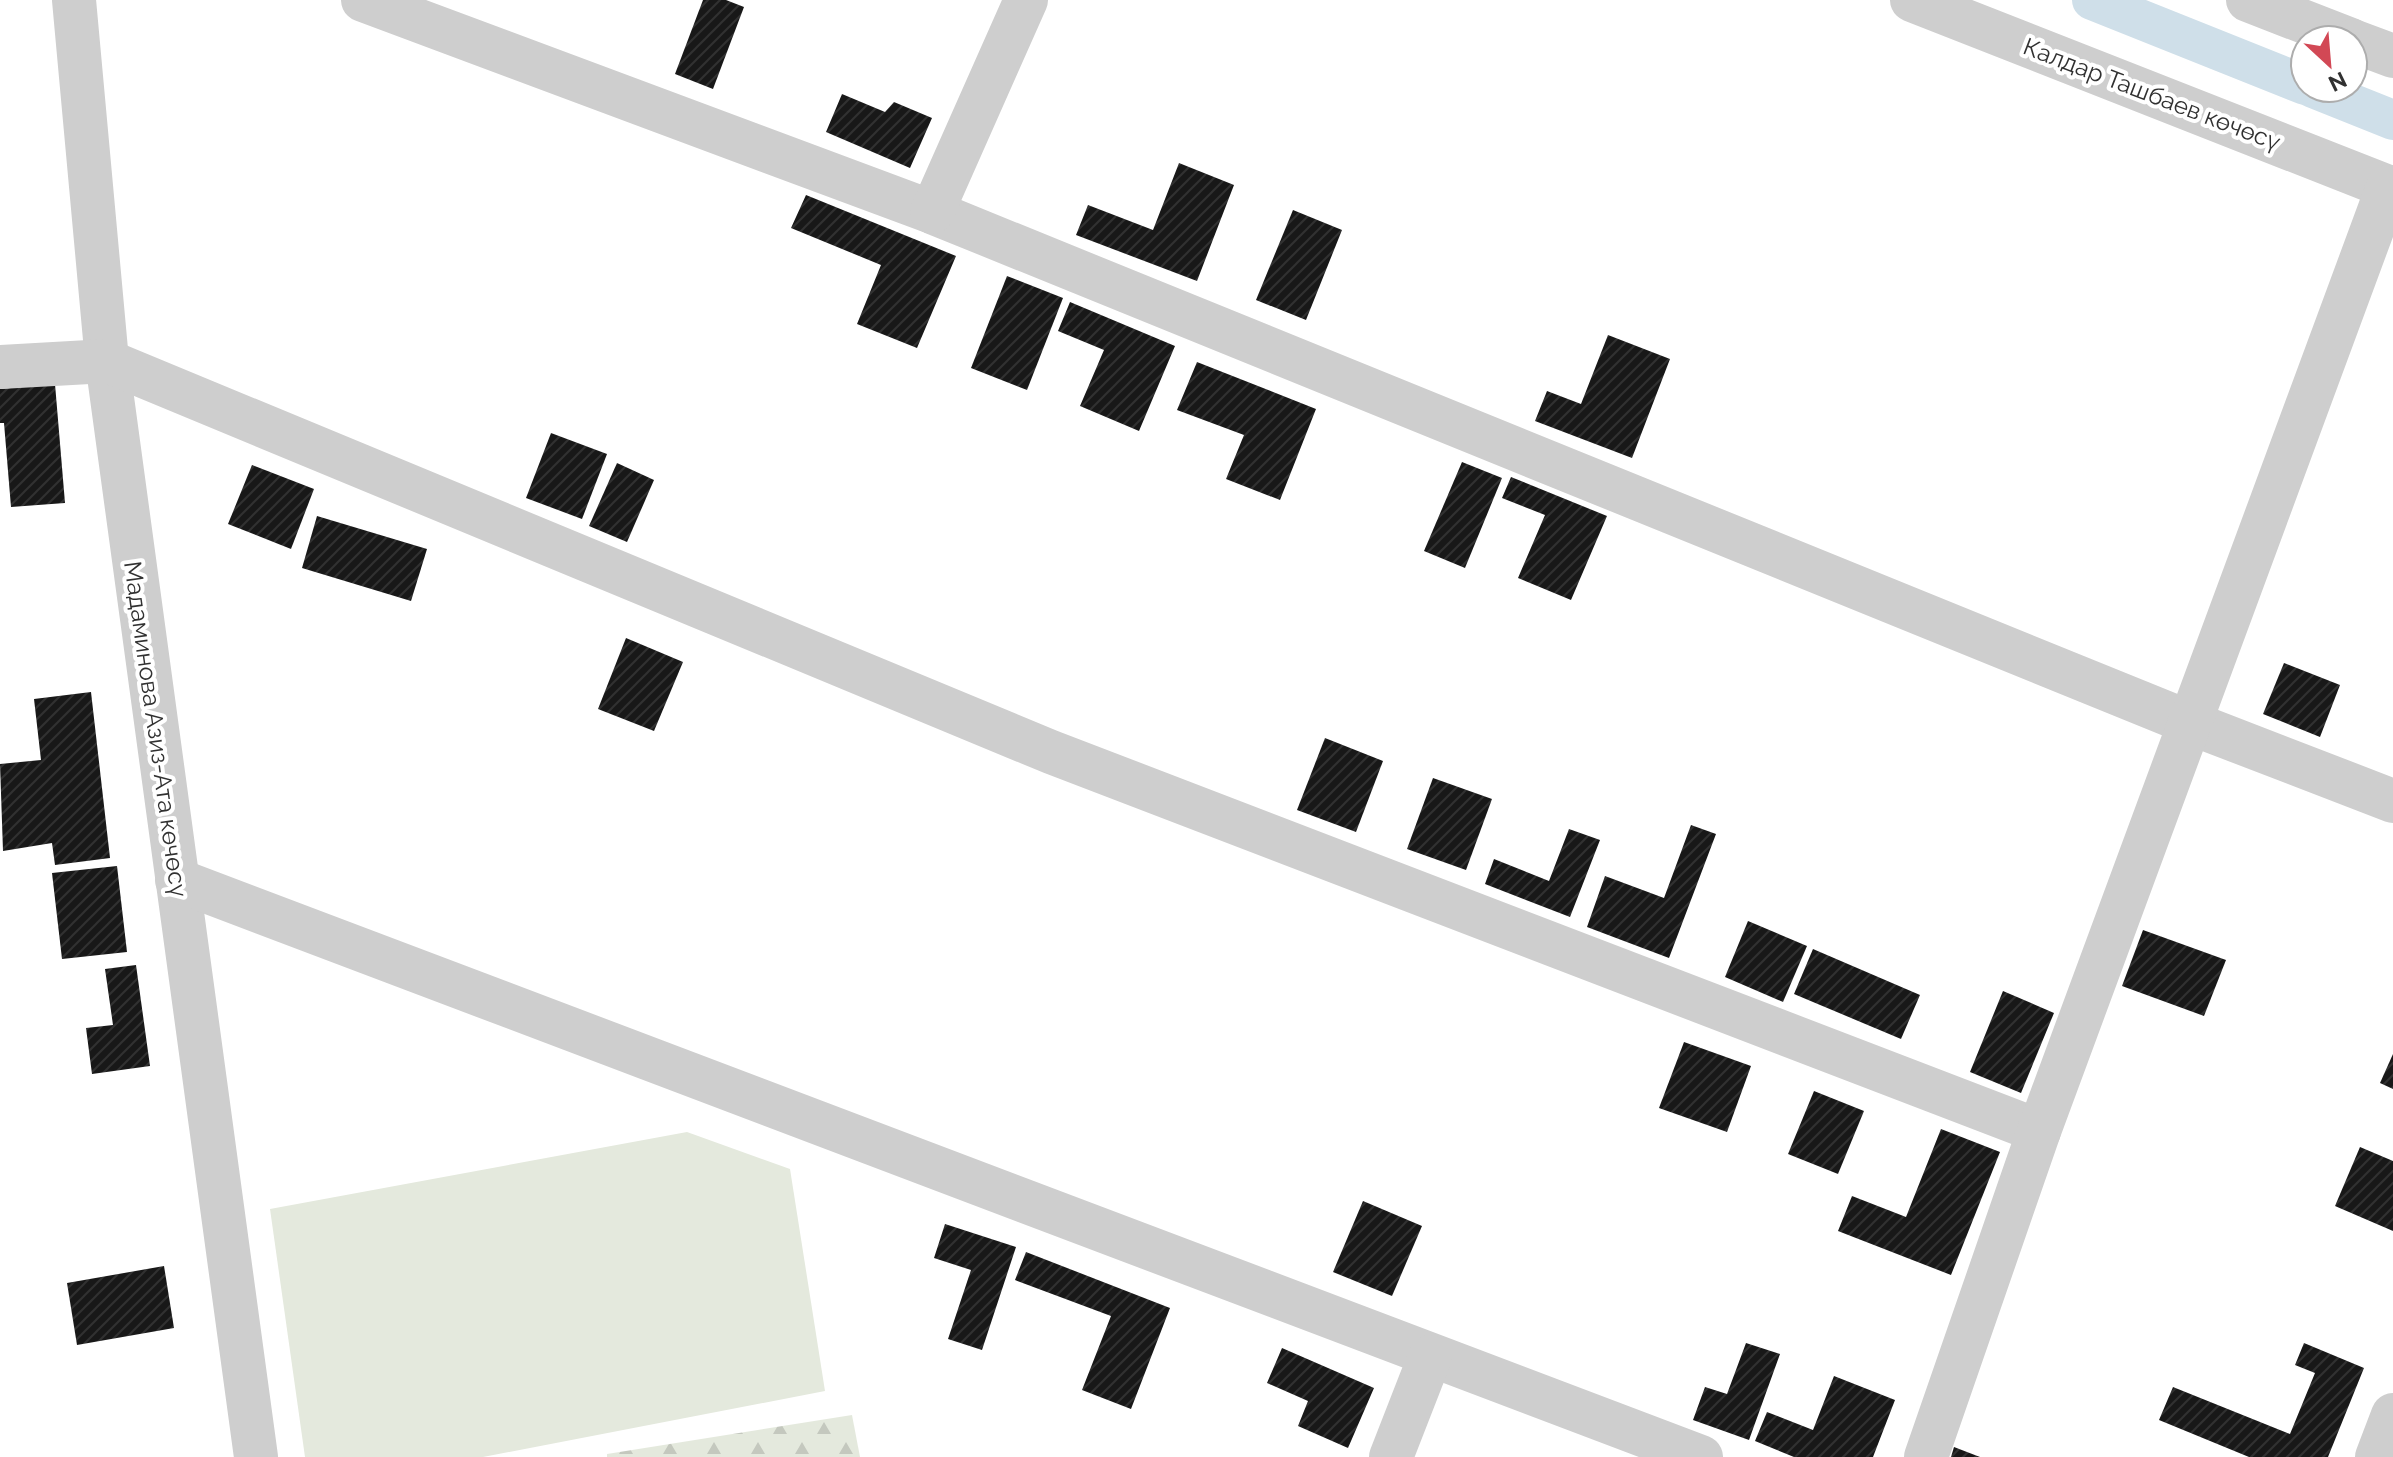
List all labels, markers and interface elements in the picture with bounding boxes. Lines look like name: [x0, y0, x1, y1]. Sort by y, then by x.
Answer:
north arrow: [2289, 24, 2369, 104]
street label: Калдар Ташбаев көчөсү: [2019, 32, 2285, 157]
text: N: [2325, 67, 2351, 97]
street label: Мадаминова Азиз-Ата көчөсү: [118, 559, 194, 899]

